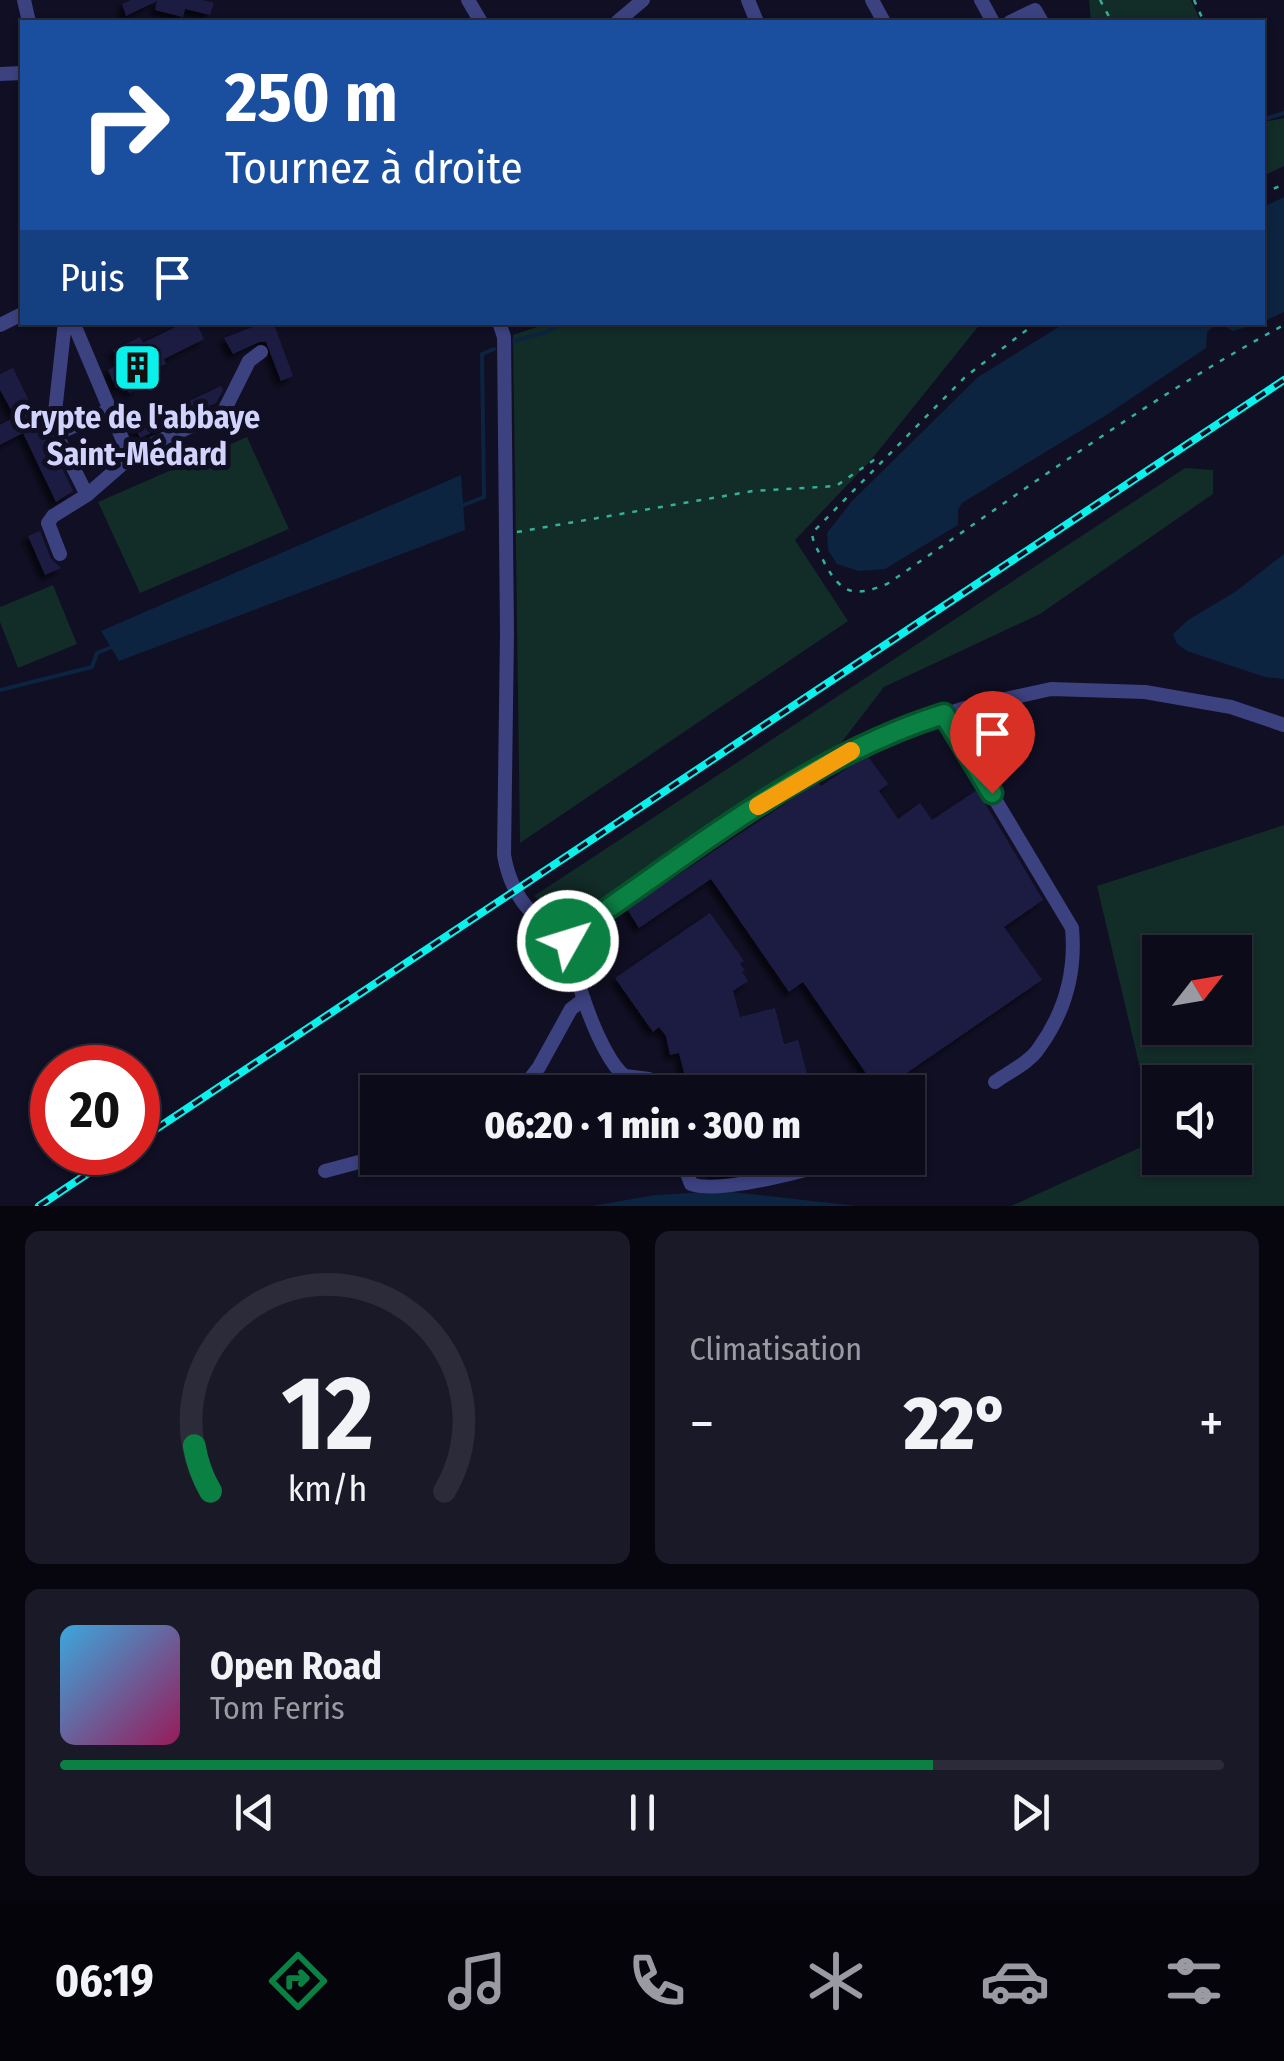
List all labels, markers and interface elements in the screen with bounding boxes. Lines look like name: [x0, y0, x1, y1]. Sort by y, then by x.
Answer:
text: 250 m: [225, 56, 398, 140]
icon: right: [60, 60, 190, 190]
text: Tournez à droite: [225, 141, 523, 195]
icon: arrive: [145, 250, 200, 305]
text: Puis: [60, 255, 125, 301]
building icon: Crypte de l'abbaye Saint-Médard: [111, 341, 163, 393]
place label: Crypte de l'abbaye Saint-Médard: [14, 398, 260, 473]
pin: [950, 691, 1035, 794]
icon: arrive: [965, 706, 1020, 761]
position arrow: [516, 889, 620, 993]
north arrow: [1142, 935, 1252, 1045]
map controls: [1142, 935, 1252, 1175]
speed limit sign: 20: [30, 1045, 160, 1175]
button: sound: [1142, 1065, 1252, 1175]
text: 06:20 · 1 min · 300 m: [484, 1102, 801, 1148]
text: Climatisation: [690, 1330, 862, 1368]
text: 12: [281, 1352, 373, 1477]
text: 22°: [904, 1379, 1009, 1469]
text: −: [690, 1391, 714, 1457]
text: +: [1199, 1391, 1224, 1457]
text: km/h: [287, 1468, 367, 1510]
text: Open Road: [210, 1643, 382, 1689]
text: Tom Ferris: [210, 1689, 345, 1727]
icon: previous: [227, 1785, 282, 1840]
icon: pause: [615, 1785, 670, 1840]
icon: next: [1003, 1785, 1058, 1840]
icon: directions: [263, 1946, 333, 2016]
icon: music: [442, 1946, 512, 2016]
icon: phone: [622, 1946, 692, 2016]
icon: climate: [801, 1946, 871, 2016]
icon: car: [980, 1946, 1050, 2016]
icon: filters: [1159, 1946, 1229, 2016]
text: 06:19: [55, 1954, 154, 2008]

